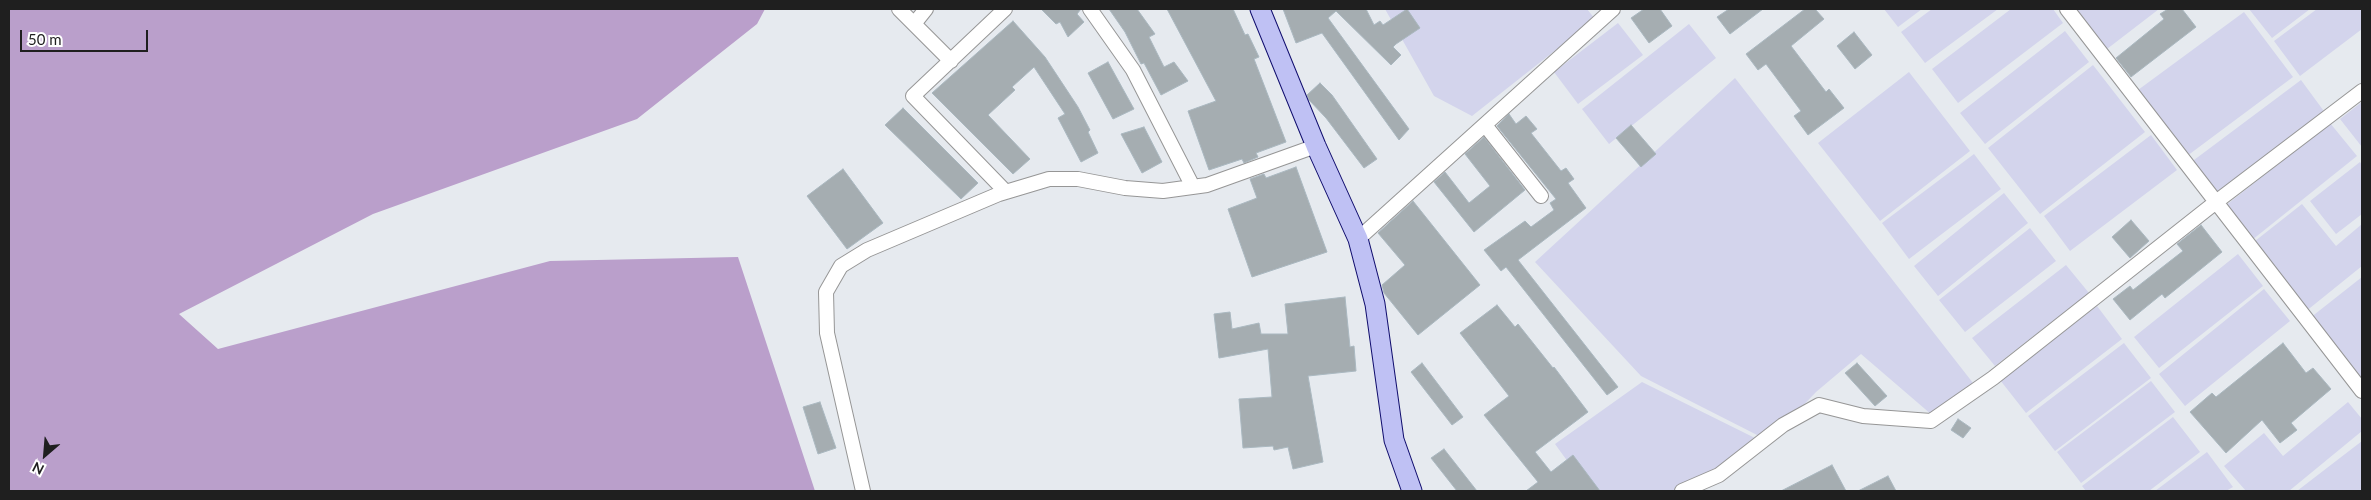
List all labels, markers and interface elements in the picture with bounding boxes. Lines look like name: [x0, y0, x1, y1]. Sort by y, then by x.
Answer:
scale bar: [22, 20, 150, 52]
text: 50 m: [28, 30, 62, 48]
north arrow: [20, 430, 70, 480]
text: N: [29, 459, 47, 479]

